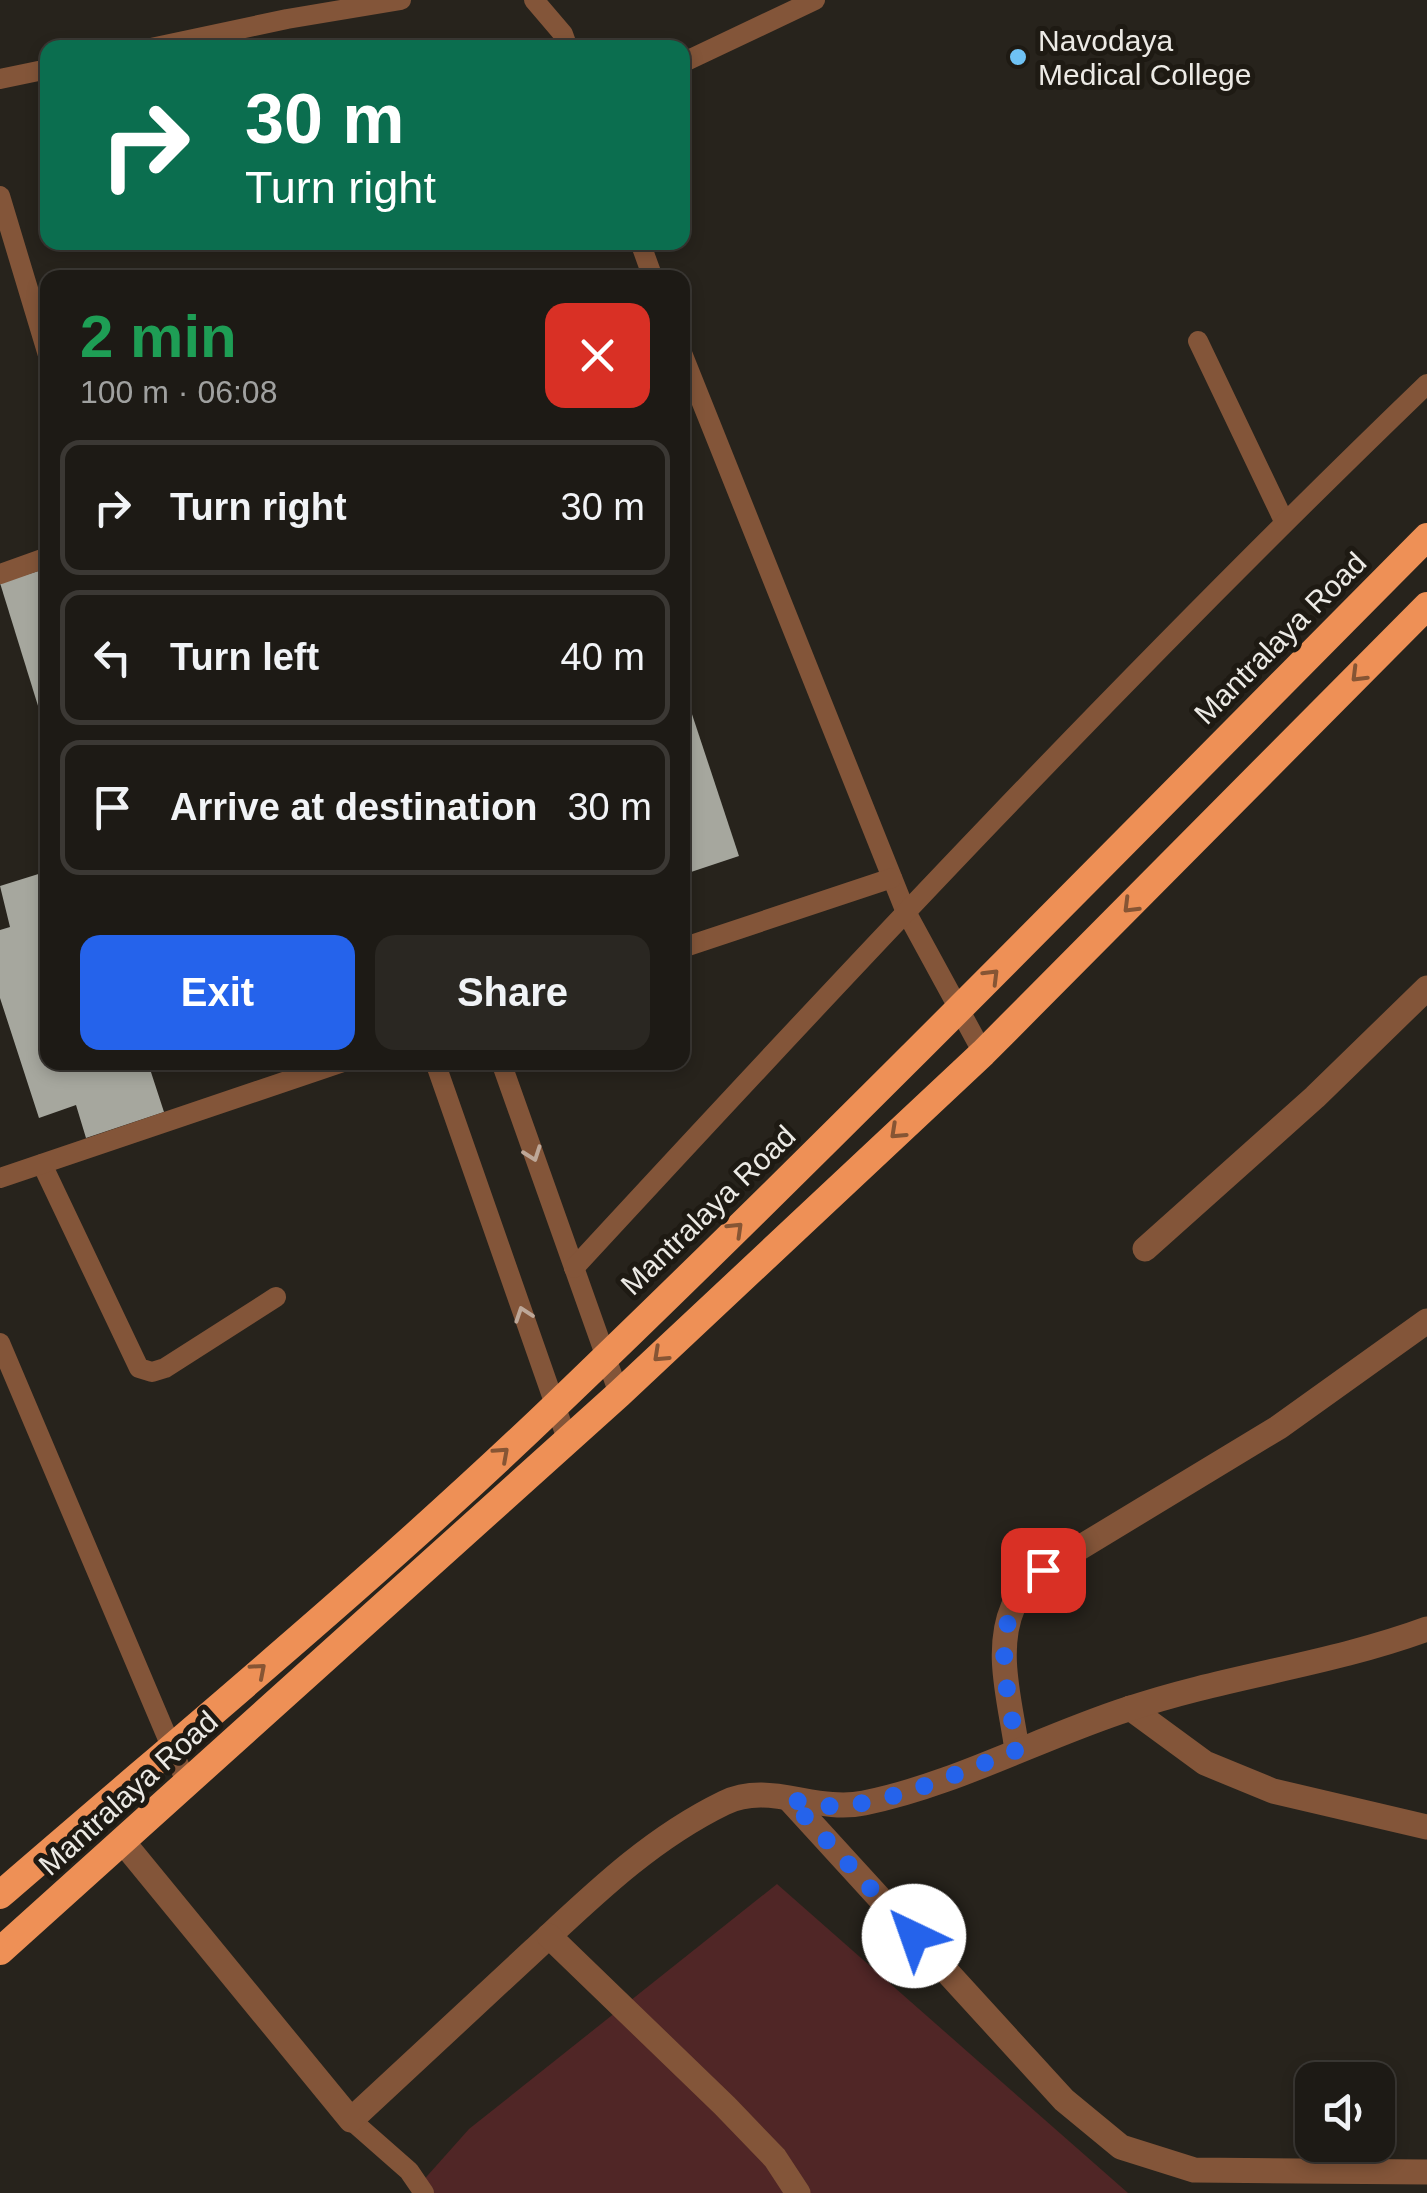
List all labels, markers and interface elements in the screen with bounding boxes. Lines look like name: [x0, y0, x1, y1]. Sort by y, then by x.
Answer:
place label: Navodaya Medical College: [1038, 24, 1251, 91]
marker: Navodaya Medical College: [1007, 46, 1029, 68]
icon: right: [80, 80, 210, 210]
text: 30 m: [245, 80, 405, 158]
text: Turn right: [245, 162, 436, 213]
text: 2 min: [80, 303, 237, 370]
button: close: [545, 303, 650, 408]
text: 100 m · 06:08: [80, 374, 277, 410]
icon: right: [85, 480, 140, 535]
text: Turn right: [170, 486, 347, 528]
text: 30 m: [561, 486, 645, 528]
street label: Mantralaya Road: [1188, 546, 1372, 730]
icon: left: [85, 630, 140, 685]
text: Turn left: [170, 636, 319, 678]
text: 40 m: [561, 636, 645, 678]
one-way arrow: [1352, 663, 1370, 681]
icon: arrive: [85, 780, 140, 835]
text: Arrive at destination: [170, 786, 537, 828]
text: 30 m: [567, 786, 652, 828]
one-way arrow: [1123, 894, 1141, 912]
button: Exit: [80, 935, 355, 1050]
button: Share: [375, 935, 650, 1050]
one-way arrow: [980, 969, 998, 987]
street label: Mantralaya Road: [614, 1119, 802, 1301]
one-way arrow: [890, 1121, 909, 1139]
one-way arrow: [522, 1145, 542, 1162]
one-way arrow: [724, 1223, 742, 1241]
one-way arrow: [514, 1306, 535, 1324]
one-way arrow: [653, 1343, 671, 1361]
one-way arrow: [490, 1448, 509, 1466]
pin: [1001, 1528, 1086, 1613]
icon: arrive: [1016, 1543, 1071, 1598]
one-way arrow: [247, 1664, 266, 1682]
street label: Mantralaya Road: [32, 1704, 224, 1882]
position arrow: [862, 1884, 966, 1988]
map controls: [1295, 2062, 1395, 2162]
button: sound: [1295, 2062, 1395, 2162]

